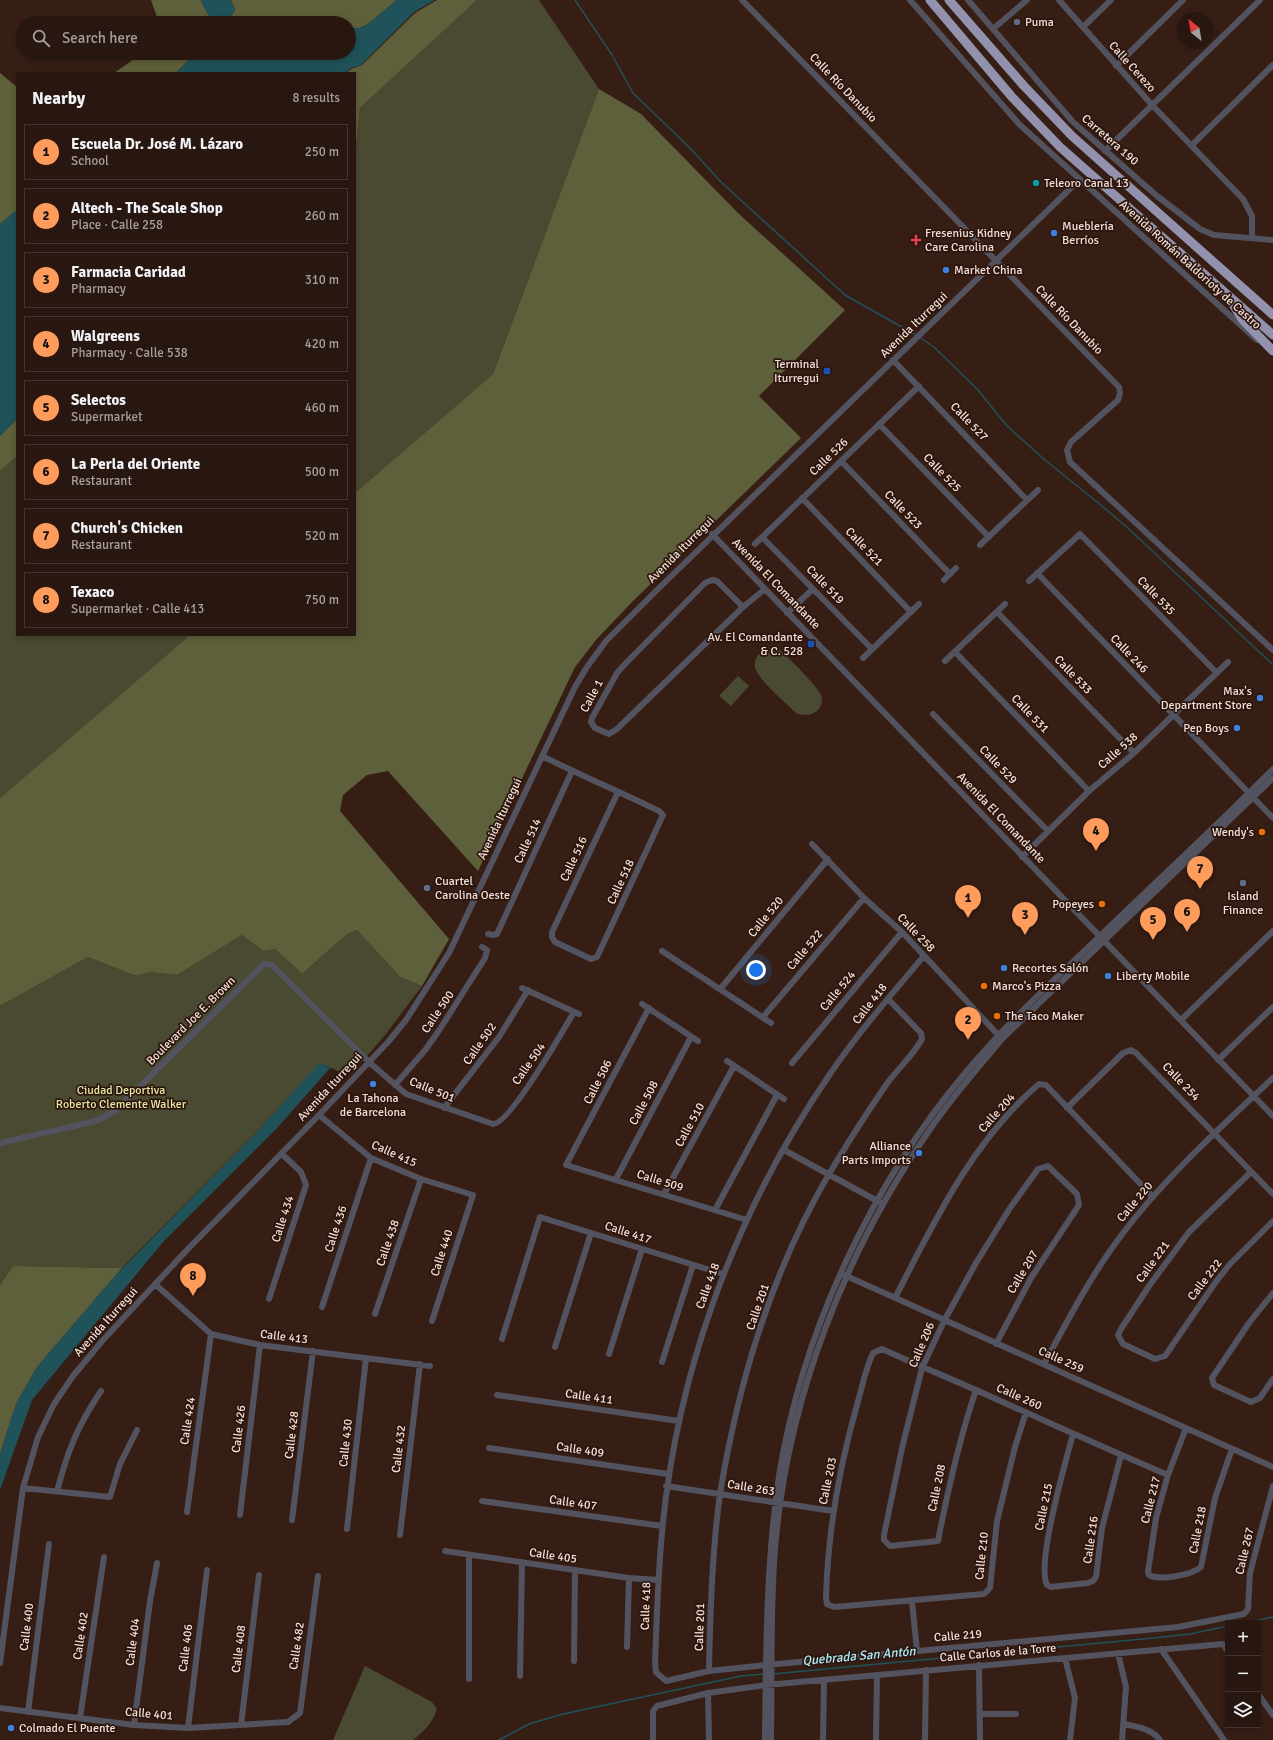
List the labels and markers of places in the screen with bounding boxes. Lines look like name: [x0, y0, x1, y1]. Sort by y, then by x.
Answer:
place label: Puma: [1025, 15, 1054, 30]
marker: Puma: [1012, 17, 1022, 27]
place label: Teleoro Canal 13: [1044, 176, 1129, 191]
marker: Teleoro Canal 13: [1031, 178, 1041, 188]
place label: Mueblería Berríos: [1062, 219, 1114, 248]
place label: Fresenius Kidney Care Carolina: [925, 226, 1012, 255]
marker: Mueblería Berríos: [1049, 228, 1059, 238]
marker: Fresenius Kidney Care Carolina: [910, 234, 922, 246]
place label: Market China: [954, 263, 1022, 278]
marker: Market China: [941, 265, 951, 275]
place label: Terminal Iturregui: [774, 357, 819, 386]
marker: Terminal Iturregui: [822, 366, 832, 376]
place label: Av. El Comandante & C. 528: [708, 630, 803, 659]
marker: Av. El Comandante & C. 528: [806, 639, 816, 649]
place label: Max's Department Store: [1161, 684, 1252, 713]
marker: Max's Department Store: [1255, 693, 1265, 703]
place label: Pep Boys: [1183, 721, 1229, 736]
marker: Pep Boys: [1232, 723, 1242, 733]
pin: 4: [1083, 818, 1109, 851]
place label: Wendy's: [1212, 825, 1254, 840]
marker: Wendy's: [1257, 827, 1267, 837]
pin: 7: [1187, 856, 1213, 889]
place label: Cuartel Carolina Oeste: [435, 874, 510, 903]
marker: Island Finance: [1238, 878, 1248, 888]
marker: Cuartel Carolina Oeste: [422, 883, 432, 893]
pin: 1: [955, 885, 981, 918]
place label: Island Finance: [1223, 889, 1263, 918]
place label: Popeyes: [1052, 897, 1094, 912]
marker: Popeyes: [1097, 899, 1107, 909]
pin: 6: [1174, 899, 1200, 932]
pin: 3: [1012, 902, 1038, 935]
pin: 5: [1140, 907, 1166, 940]
place label: Recortes Salón: [1012, 961, 1088, 976]
marker: Recortes Salón: [999, 963, 1009, 973]
place label: Liberty Mobile: [1116, 969, 1190, 984]
marker: Liberty Mobile: [1103, 971, 1113, 981]
place label: Marco's Pizza: [992, 979, 1061, 994]
marker: Marco's Pizza: [979, 981, 989, 991]
pin: 2: [955, 1007, 981, 1040]
place label: The Taco Maker: [1005, 1009, 1084, 1024]
marker: The Taco Maker: [992, 1011, 1002, 1021]
marker: La Tahona de Barcelona: [368, 1079, 378, 1089]
place label: La Tahona de Barcelona: [340, 1091, 406, 1120]
place label: Alliance Parts Imports: [842, 1139, 911, 1168]
marker: Alliance Parts Imports: [914, 1148, 924, 1158]
pin: 8: [180, 1263, 206, 1296]
place label: Colmado El Puente: [19, 1721, 116, 1736]
marker: Colmado El Puente: [6, 1723, 16, 1733]

